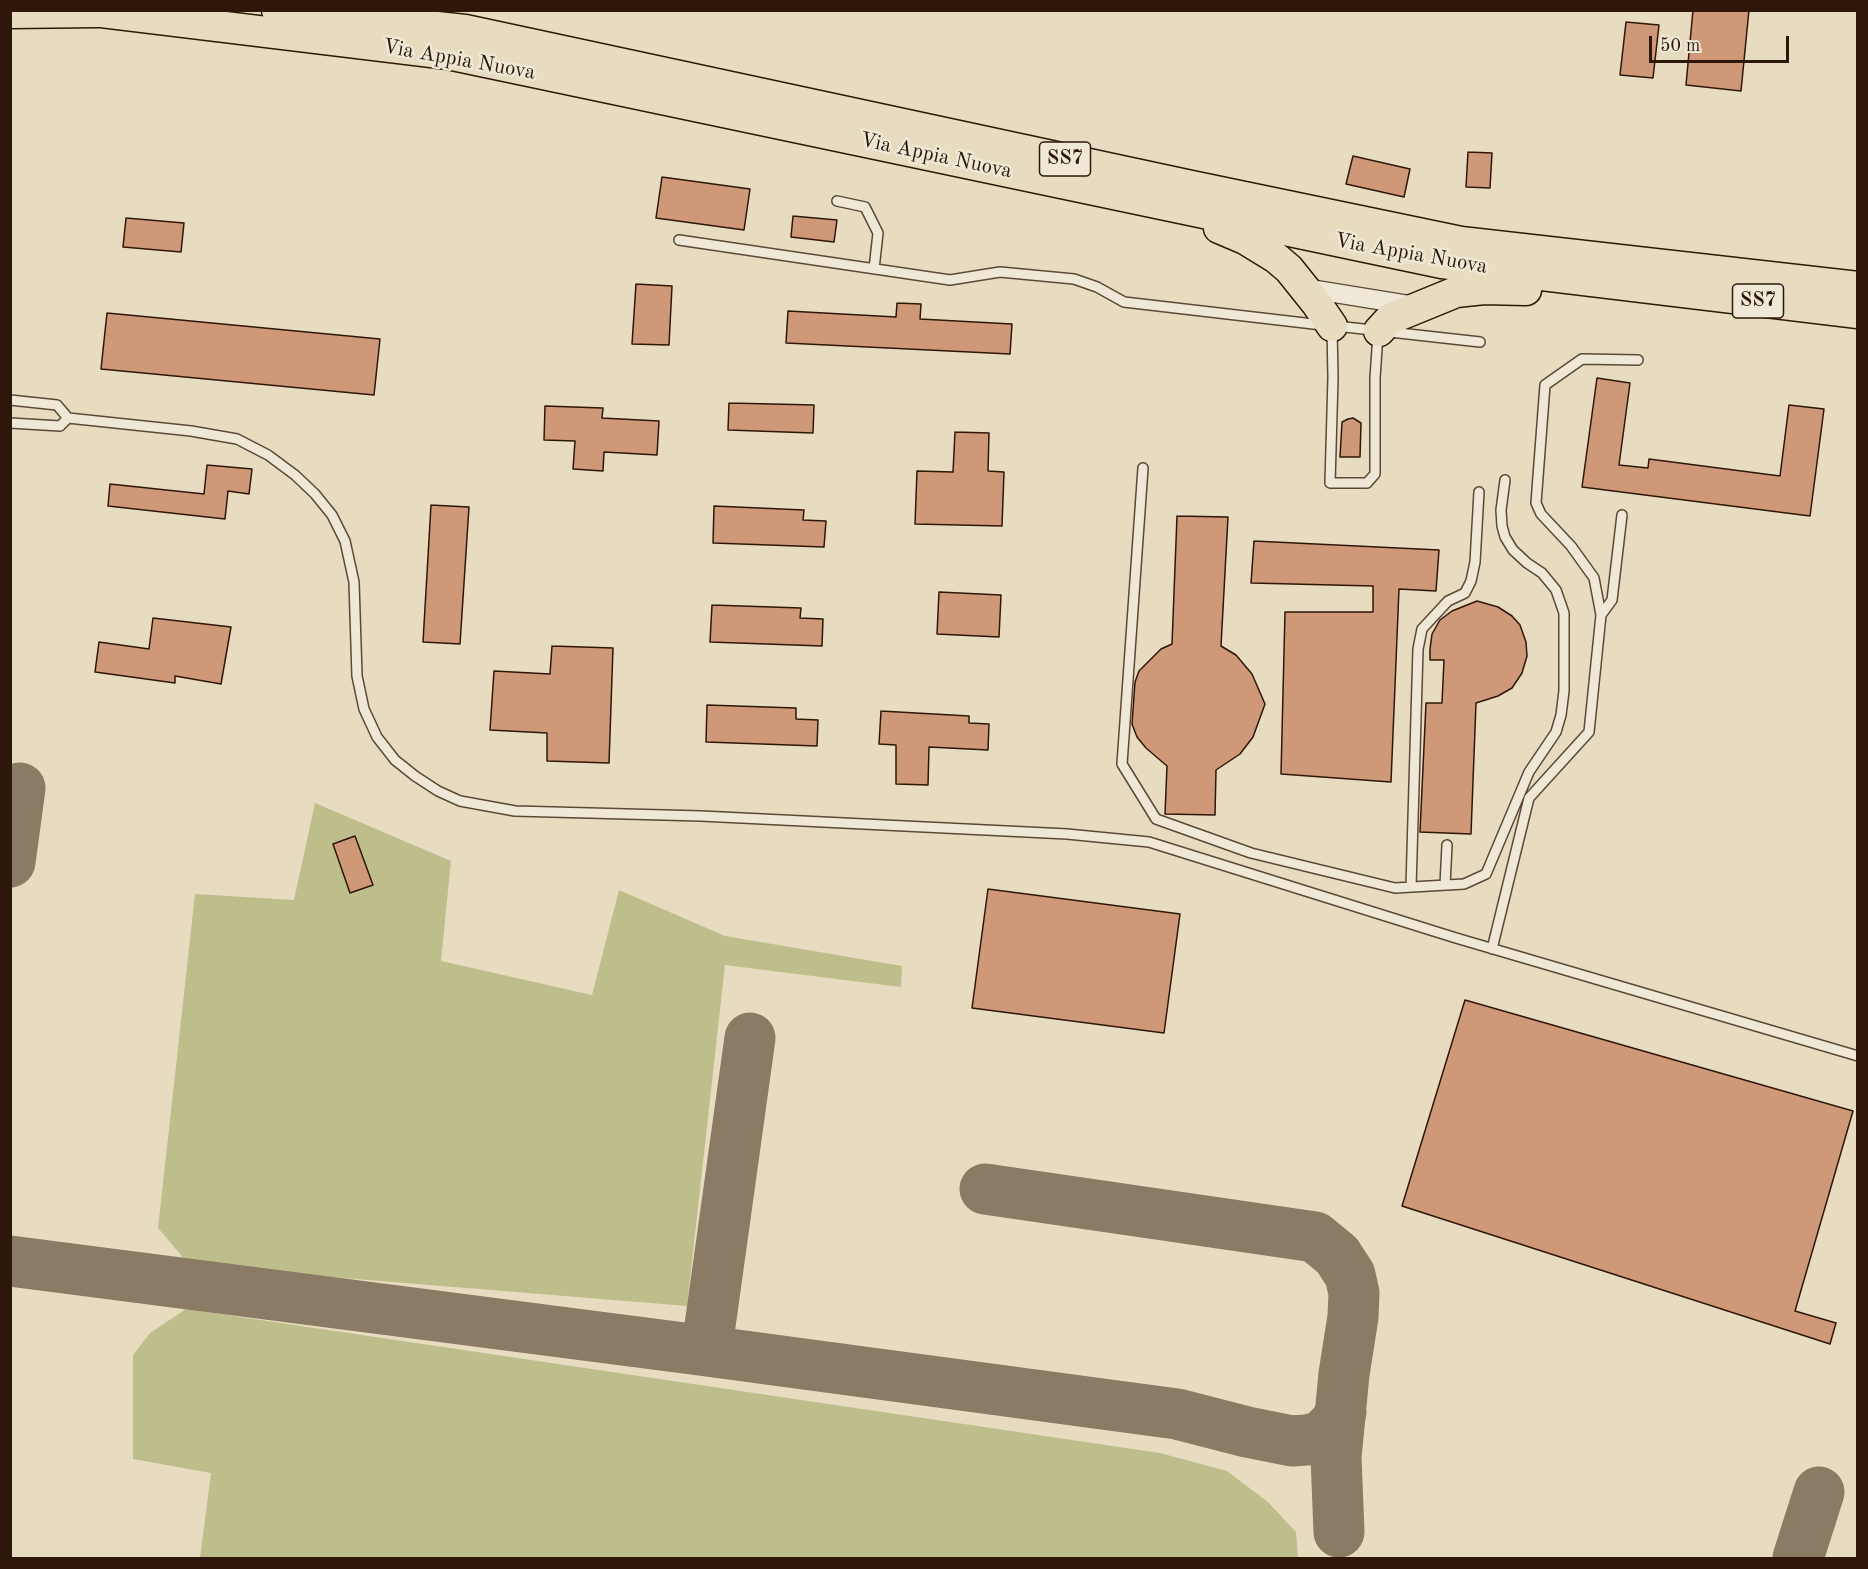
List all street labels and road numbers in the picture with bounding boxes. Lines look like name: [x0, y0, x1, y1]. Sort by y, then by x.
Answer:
street label: Via Appia Nuova: [381, 34, 537, 86]
street label: Via Appia Nuova: [858, 128, 1014, 184]
road number: SS7: [1040, 142, 1090, 176]
street label: Via Appia Nuova: [1333, 228, 1489, 280]
road number: SS7: [1732, 284, 1784, 318]

